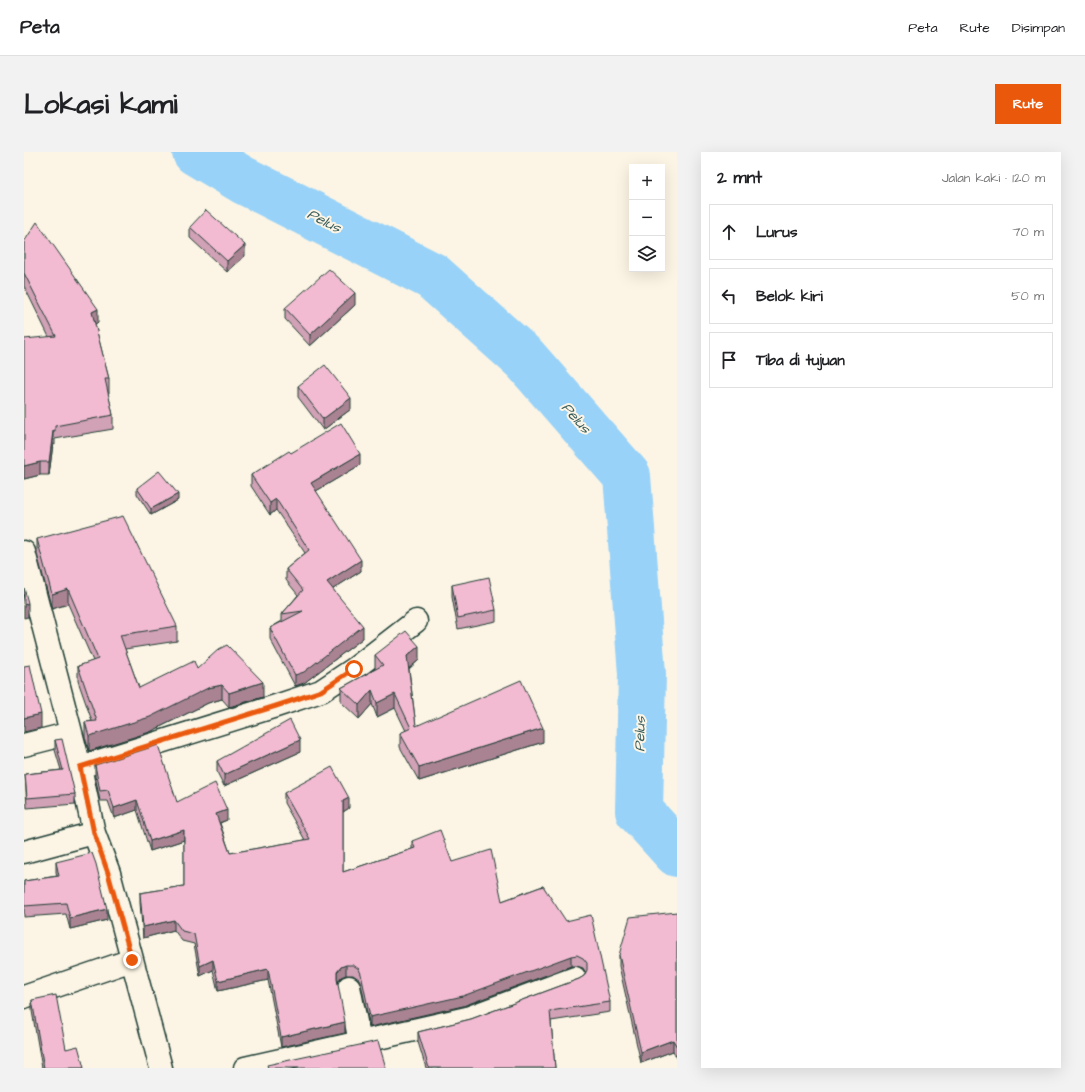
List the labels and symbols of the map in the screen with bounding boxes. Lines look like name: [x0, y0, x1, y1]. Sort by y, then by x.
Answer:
water label: Pelus: [304, 204, 346, 239]
water label: Pelus: [557, 398, 596, 439]
route start: [345, 660, 363, 678]
water label: Pelus: [629, 715, 651, 752]
route end: [123, 951, 141, 969]

